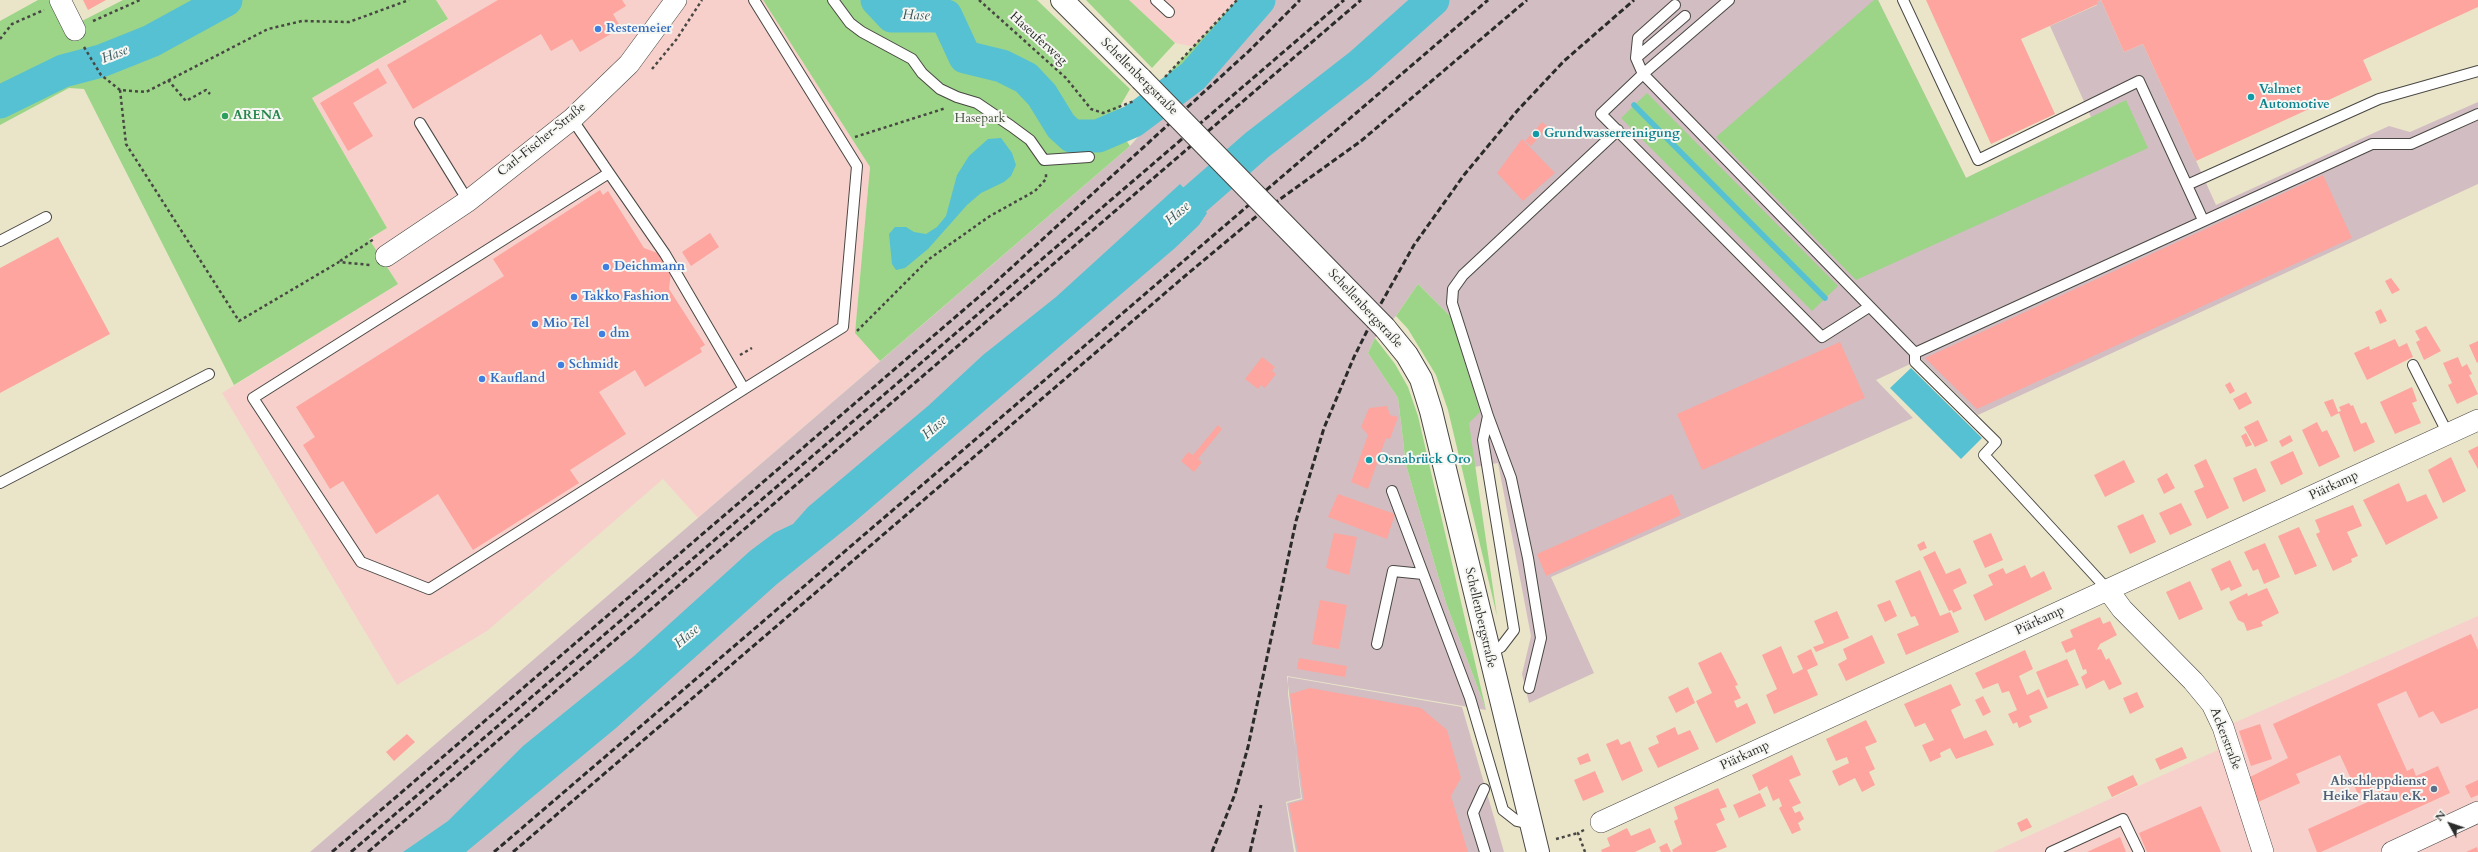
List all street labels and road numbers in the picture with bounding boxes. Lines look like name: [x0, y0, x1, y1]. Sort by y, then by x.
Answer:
street label: Haseuferweg: [1006, 9, 1070, 69]
street label: Schellenbergstraße: [1097, 35, 1181, 119]
street label: Carl-Fischer-Straße: [495, 100, 589, 180]
street label: Schellenbergstraße: [1324, 266, 1406, 352]
street label: Piärkamp: [2307, 468, 2361, 504]
street label: Schellenbergstraße: [1461, 566, 1499, 670]
street label: Piärkamp: [2013, 603, 2067, 639]
street label: Ackerstraße: [2206, 706, 2244, 772]
street label: Piärkamp: [1718, 738, 1772, 774]

